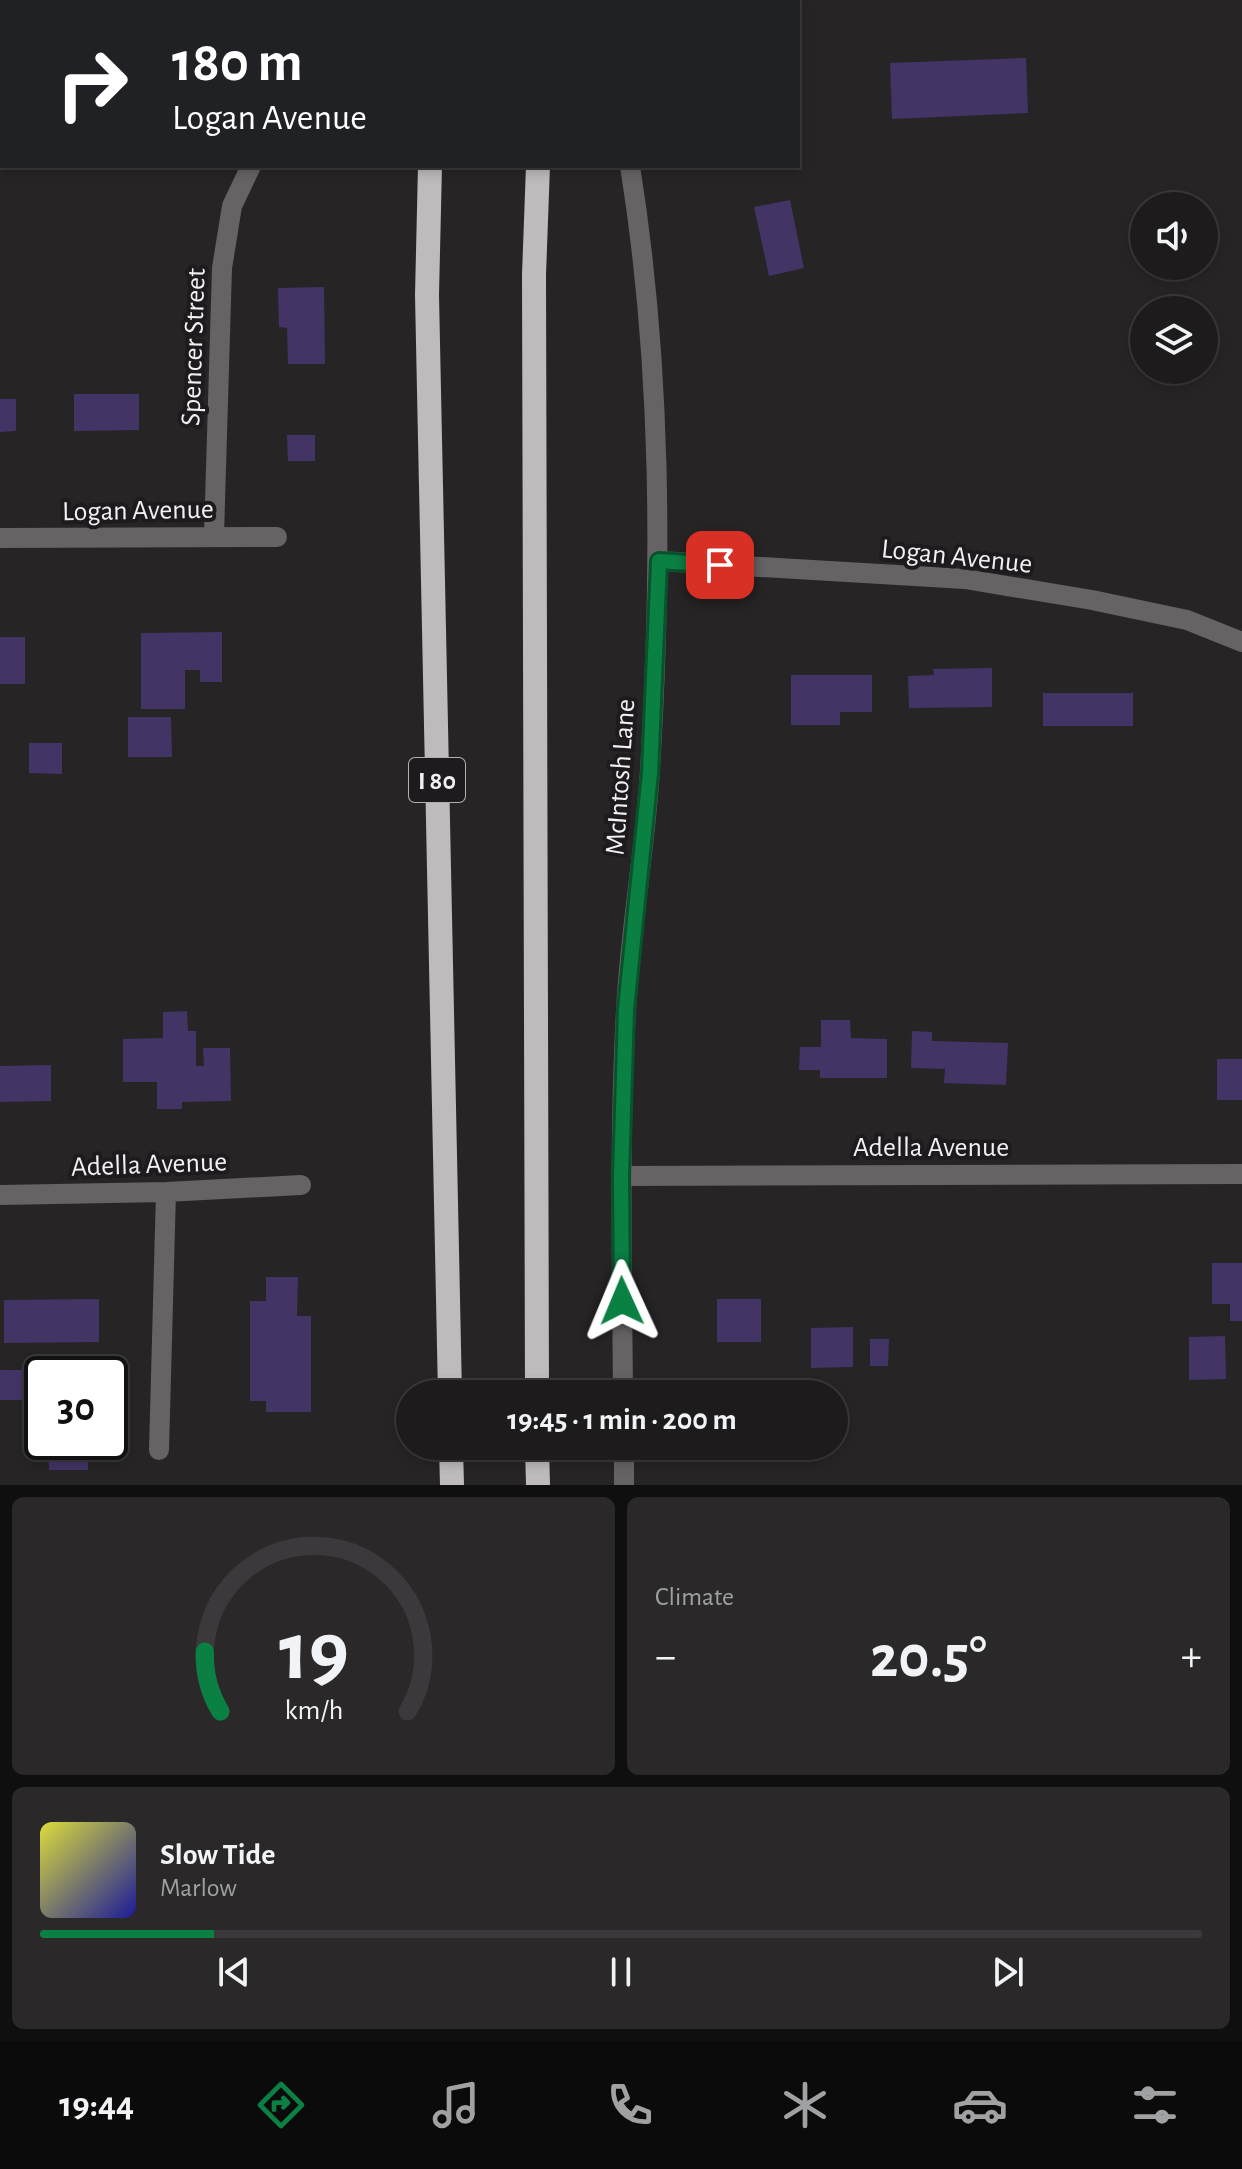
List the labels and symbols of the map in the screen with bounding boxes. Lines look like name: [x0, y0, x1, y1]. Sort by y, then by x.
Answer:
street label: Spencer Street: [177, 268, 211, 427]
street label: Logan Avenue: [62, 496, 214, 526]
pin: [686, 531, 754, 599]
street label: Logan Avenue: [880, 535, 1034, 579]
street label: McIntosh Lane: [602, 698, 640, 856]
road number: I 80: [409, 758, 465, 802]
street label: Adella Avenue: [853, 1134, 1009, 1162]
street label: Adella Avenue: [71, 1148, 228, 1182]
position arrow: [580, 1259, 664, 1343]
speed limit sign: 30: [24, 1356, 128, 1460]

